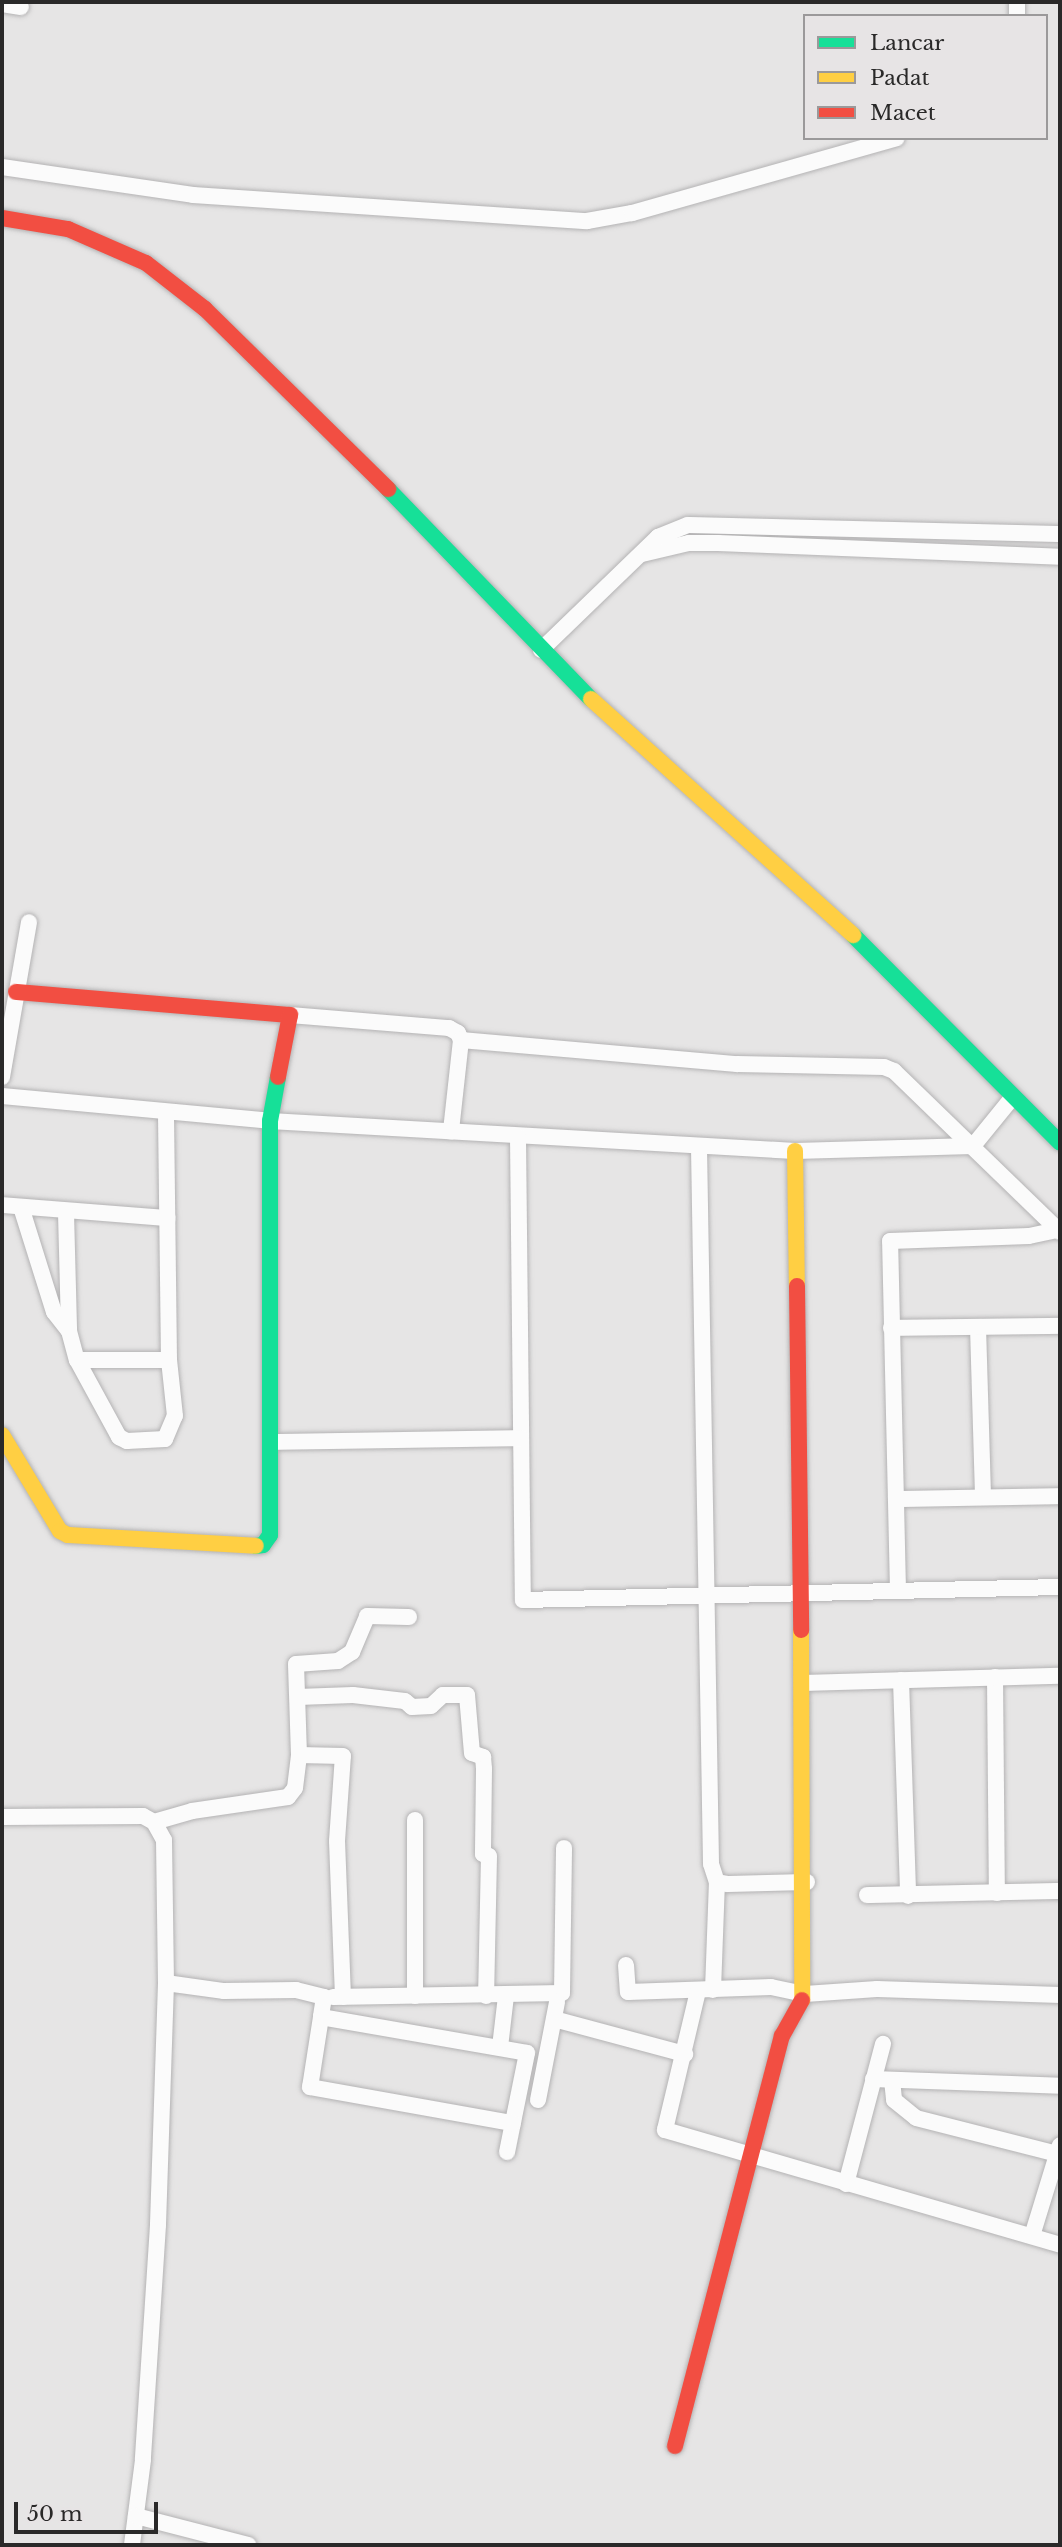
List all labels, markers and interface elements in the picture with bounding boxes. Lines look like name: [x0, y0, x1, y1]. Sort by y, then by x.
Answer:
legend: [803, 14, 1048, 140]
text: Lancar: [870, 30, 944, 56]
text: Padat: [870, 65, 930, 91]
text: Macet: [870, 100, 936, 126]
scale bar: [18, 2488, 161, 2532]
text: 50 m: [27, 2501, 82, 2527]

